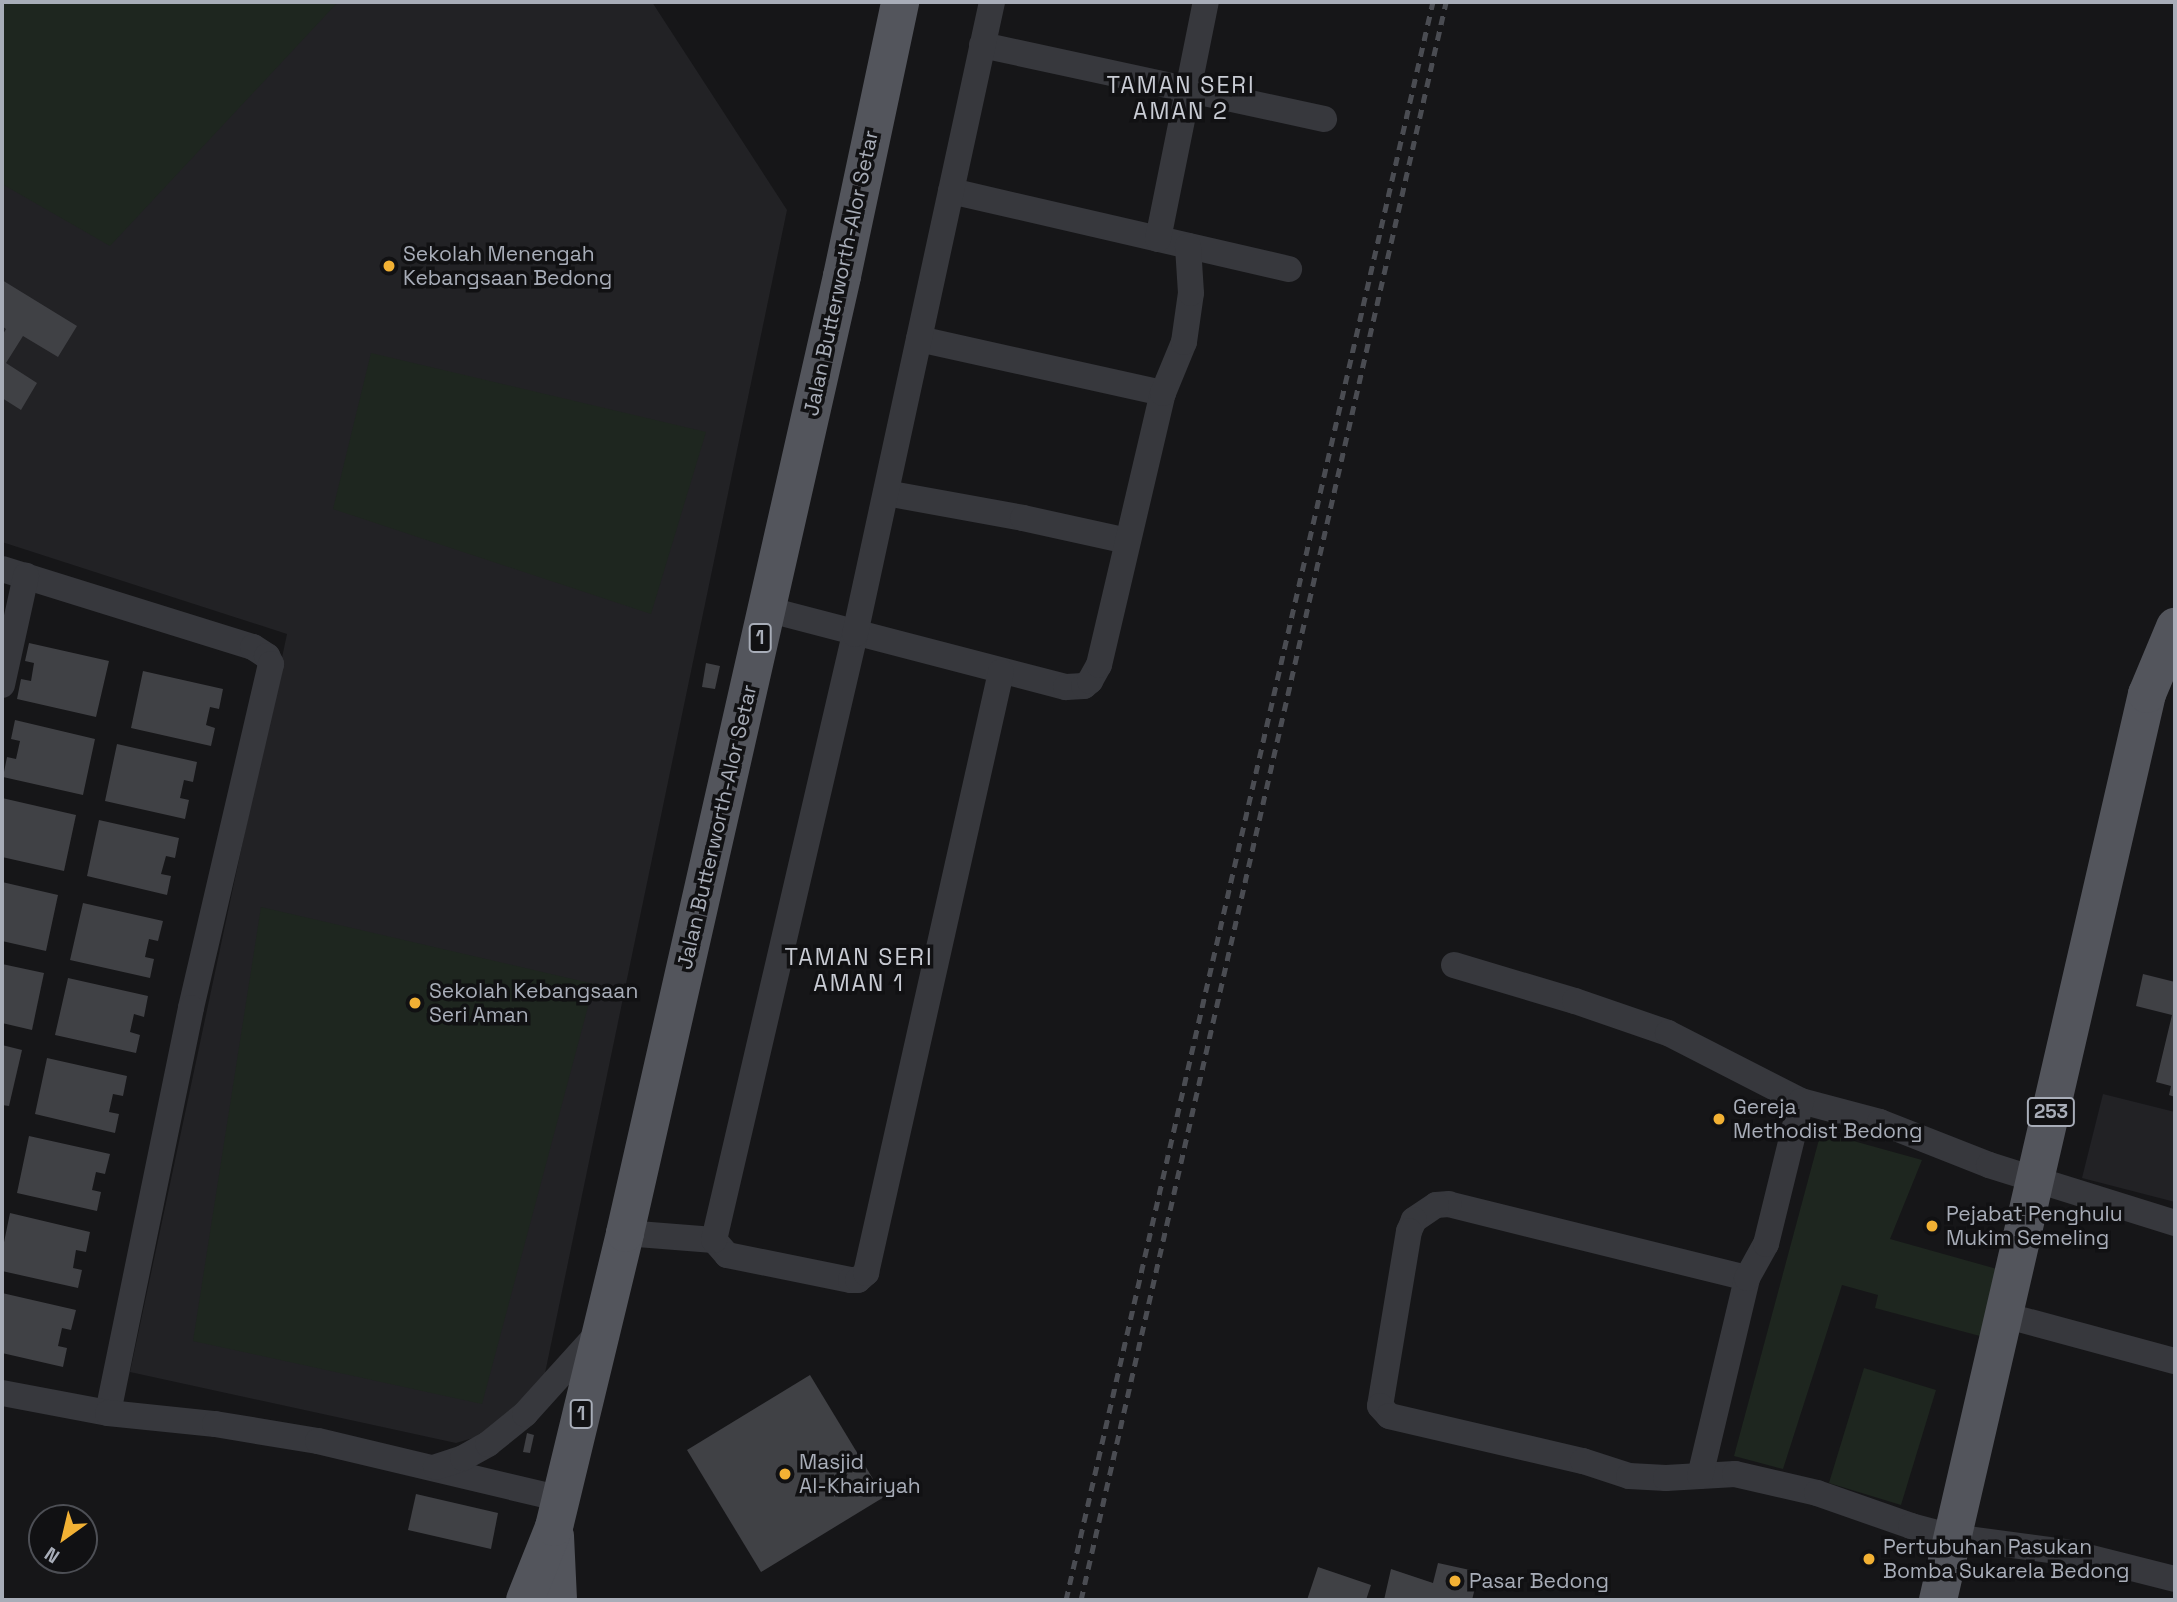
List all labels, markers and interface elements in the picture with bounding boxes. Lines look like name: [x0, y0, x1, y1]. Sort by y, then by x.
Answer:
district label: TAMAN SERI AMAN 2: [1108, 71, 1254, 125]
street label: Jalan Butterworth-Alor Setar: [798, 128, 884, 418]
place label: Sekolah Menengah Kebangsaan Bedong: [403, 241, 612, 291]
marker: Sekolah Menengah Kebangsaan Bedong: [381, 258, 397, 274]
road number: 1: [748, 622, 772, 653]
street label: Jalan Butterworth-Alor Setar: [672, 682, 762, 972]
district label: TAMAN SERI AMAN 1: [786, 943, 932, 997]
place label: Sekolah Kebangsaan Seri Aman: [429, 978, 638, 1028]
marker: Sekolah Kebangsaan Seri Aman: [407, 995, 423, 1011]
place label: Gereja Methodist Bedong: [1733, 1094, 1922, 1144]
road number: 253: [2026, 1096, 2076, 1128]
marker: Gereja Methodist Bedong: [1711, 1111, 1727, 1127]
place label: Pejabat Penghulu Mukim Semeling: [1946, 1201, 2123, 1251]
marker: Pejabat Penghulu Mukim Semeling: [1924, 1218, 1940, 1234]
road number: 1: [569, 1398, 593, 1430]
place label: Masjid Al-Khairiyah: [799, 1449, 921, 1499]
marker: Masjid Al-Khairiyah: [777, 1466, 793, 1482]
north arrow: [28, 1504, 98, 1574]
place label: Pertubuhan Pasukan Bomba Sukarela Bedong: [1883, 1534, 2130, 1584]
text: N: [40, 1541, 64, 1569]
marker: Pertubuhan Pasukan Bomba Sukarela Bedong: [1861, 1551, 1877, 1567]
place label: Pasar Bedong: [1469, 1568, 1609, 1594]
marker: Pasar Bedong: [1447, 1573, 1463, 1589]

